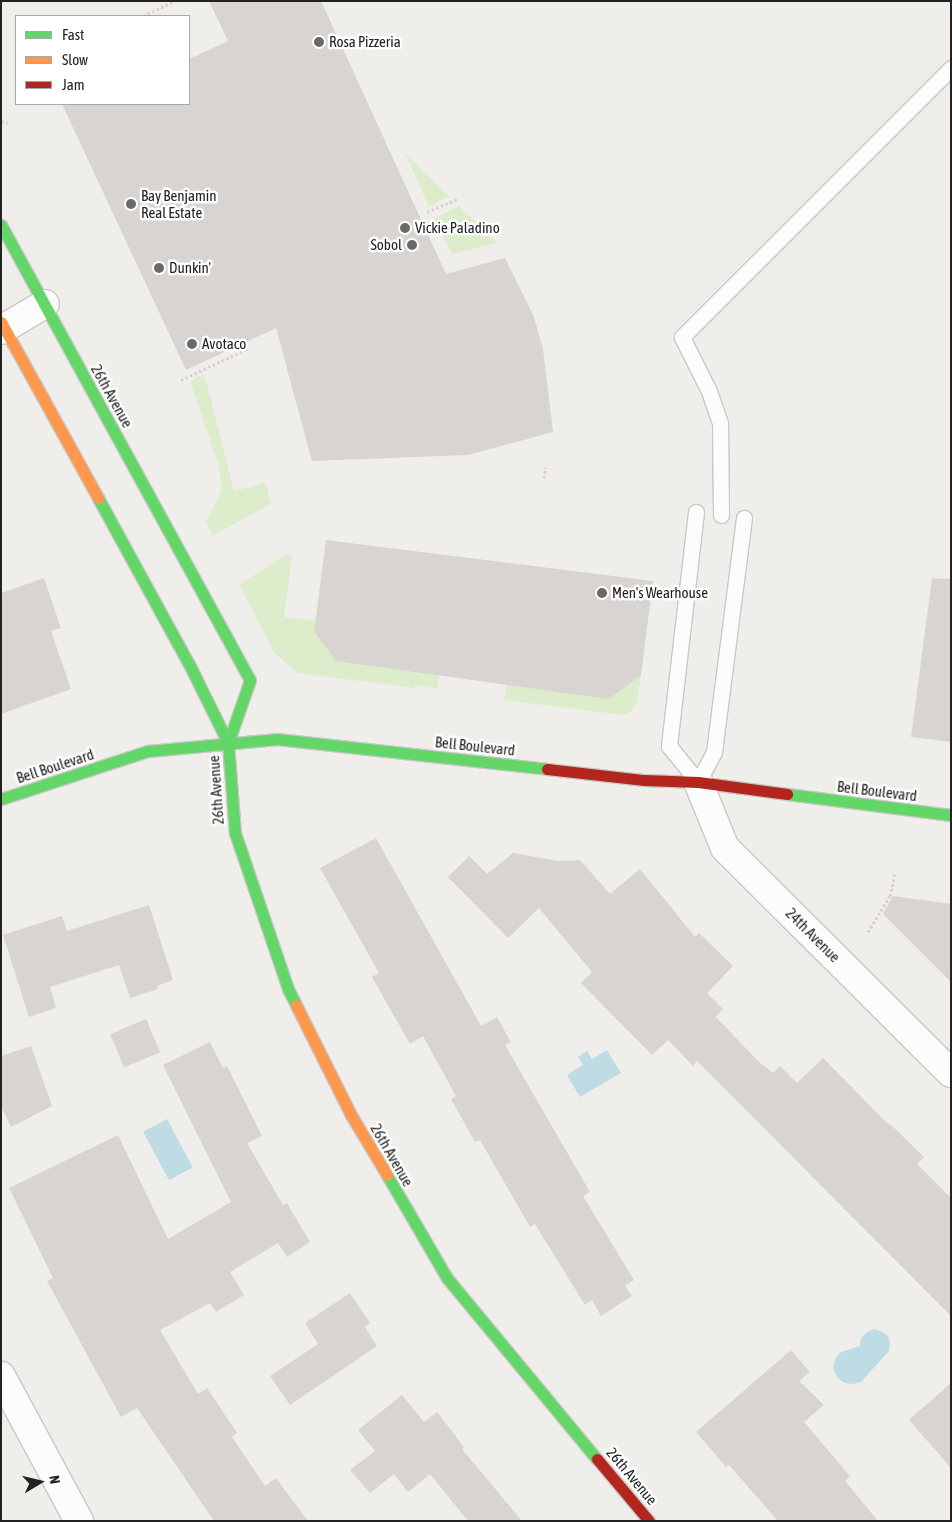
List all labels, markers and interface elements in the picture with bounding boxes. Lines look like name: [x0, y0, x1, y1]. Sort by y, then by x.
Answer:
legend: [15, 15, 190, 105]
text: Fast: [62, 26, 84, 43]
place label: Rosa Pizzeria: [329, 33, 401, 51]
marker: Rosa Pizzeria: [313, 36, 325, 48]
text: Slow: [62, 51, 88, 68]
text: Jam: [62, 76, 85, 93]
place label: Bay Benjamin Real Estate: [141, 186, 216, 221]
marker: Bay Benjamin Real Estate: [125, 198, 137, 210]
place label: Vickie Paladino: [415, 219, 500, 237]
marker: Vickie Paladino: [399, 222, 411, 234]
place label: Sobol: [371, 236, 402, 254]
marker: Sobol: [406, 239, 418, 251]
place label: Dunkin': [169, 259, 211, 277]
marker: Dunkin': [153, 262, 165, 274]
place label: Avotaco: [202, 335, 246, 353]
marker: Avotaco: [186, 338, 198, 350]
street label: 26th Avenue: [87, 361, 137, 431]
place label: Men's Wearhouse: [612, 584, 708, 602]
marker: Men's Wearhouse: [596, 587, 608, 599]
street label: Bell Boulevard: [434, 733, 516, 759]
street label: Bell Boulevard: [14, 745, 96, 787]
street label: 26th Avenue: [205, 755, 227, 825]
street label: Bell Boulevard: [836, 777, 918, 805]
street label: 24th Avenue: [782, 904, 844, 966]
street label: 26th Avenue: [367, 1121, 417, 1189]
street label: 26th Avenue: [603, 1444, 661, 1508]
north arrow: [15, 1457, 65, 1507]
text: N: [46, 1474, 63, 1485]

